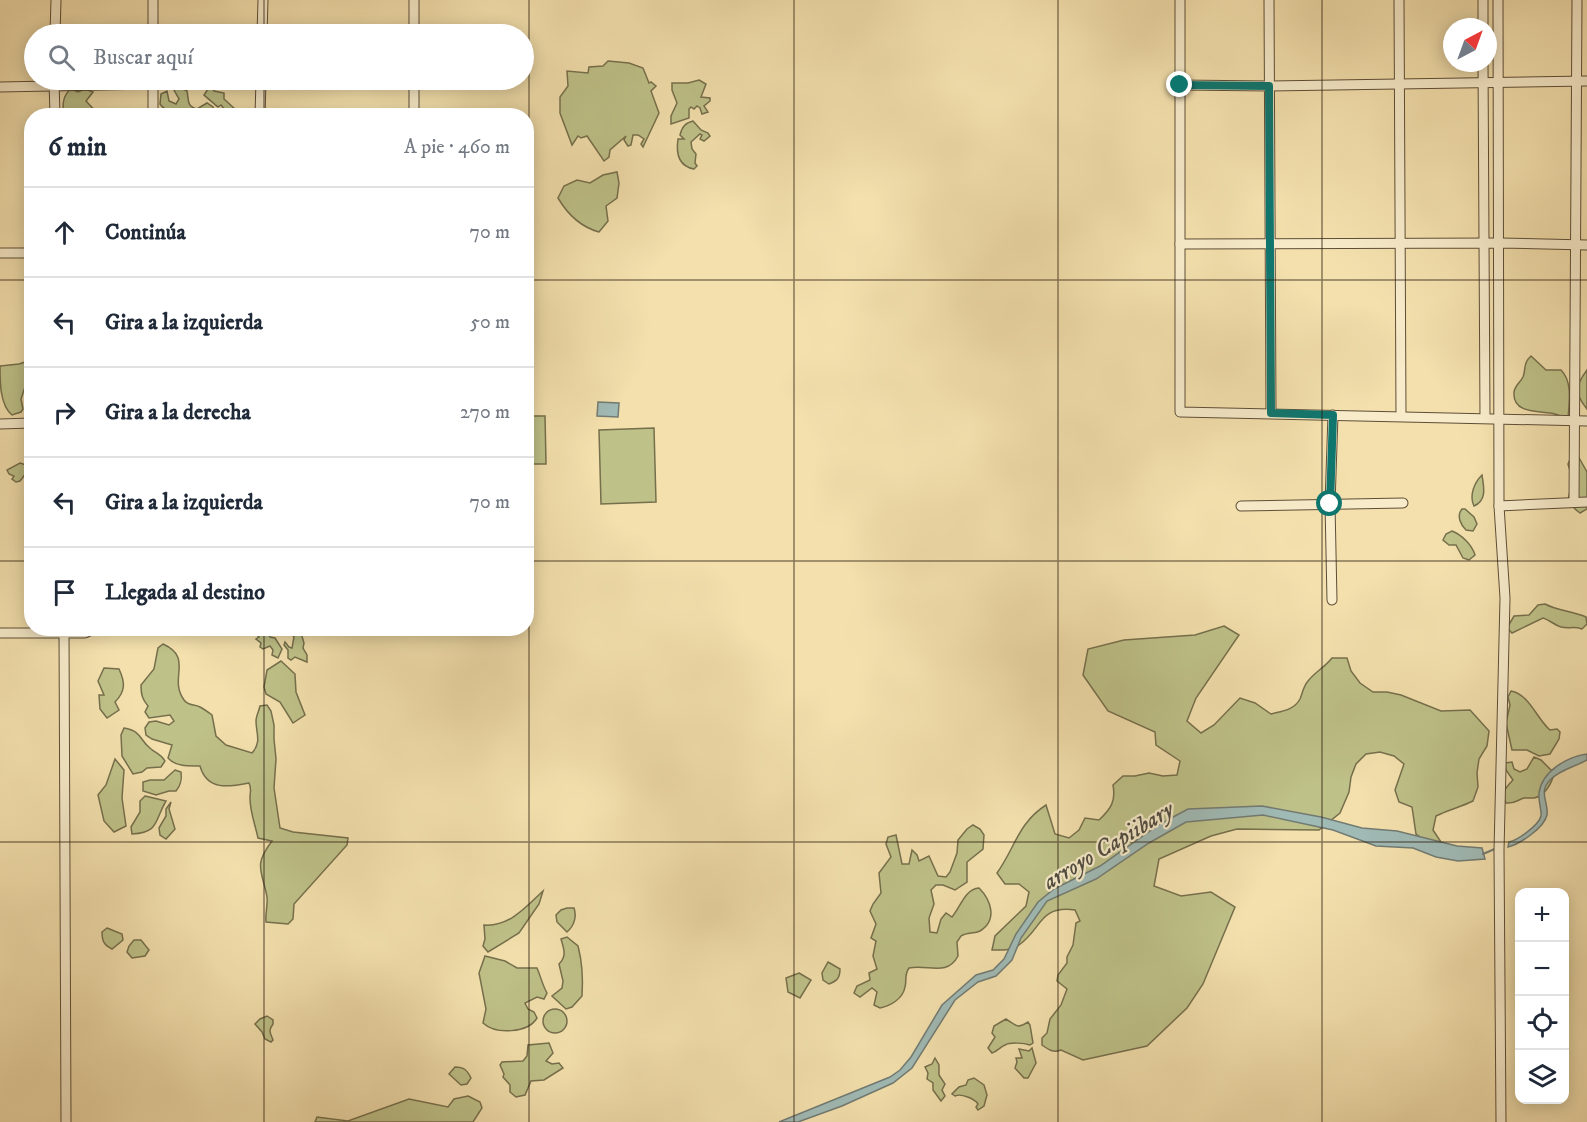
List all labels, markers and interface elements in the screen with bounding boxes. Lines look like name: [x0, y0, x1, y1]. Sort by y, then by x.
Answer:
north arrow: [1443, 18, 1497, 72]
search box: [24, 24, 534, 90]
icon: search: [45, 41, 78, 74]
text: Buscar aquí: [93, 44, 193, 71]
route end: [1166, 71, 1192, 97]
text: 6 min: [48, 131, 107, 164]
text: A pie · 460 m: [404, 135, 510, 160]
icon: ahead: [48, 216, 81, 249]
text: Continúa: [105, 219, 186, 246]
text: 70 m: [469, 220, 510, 245]
icon: left: [48, 306, 81, 339]
text: Gira a la izquierda: [105, 309, 263, 336]
text: 50 m: [470, 310, 510, 335]
icon: right: [48, 396, 81, 429]
text: Gira a la derecha: [105, 399, 251, 426]
text: 270 m: [460, 400, 510, 425]
icon: left: [48, 486, 81, 519]
text: Gira a la izquierda: [105, 489, 263, 516]
text: 70 m: [469, 490, 510, 515]
route start: [1316, 490, 1342, 516]
icon: arrive: [48, 576, 81, 609]
text: Llegada al destino: [105, 579, 265, 606]
water label: arroyo Capiibary: [1037, 794, 1181, 897]
map controls: [1515, 888, 1569, 1104]
button: +: [1515, 888, 1569, 942]
button: −: [1515, 942, 1569, 996]
button: locate: [1515, 996, 1569, 1050]
button: layers: [1515, 1050, 1569, 1104]

